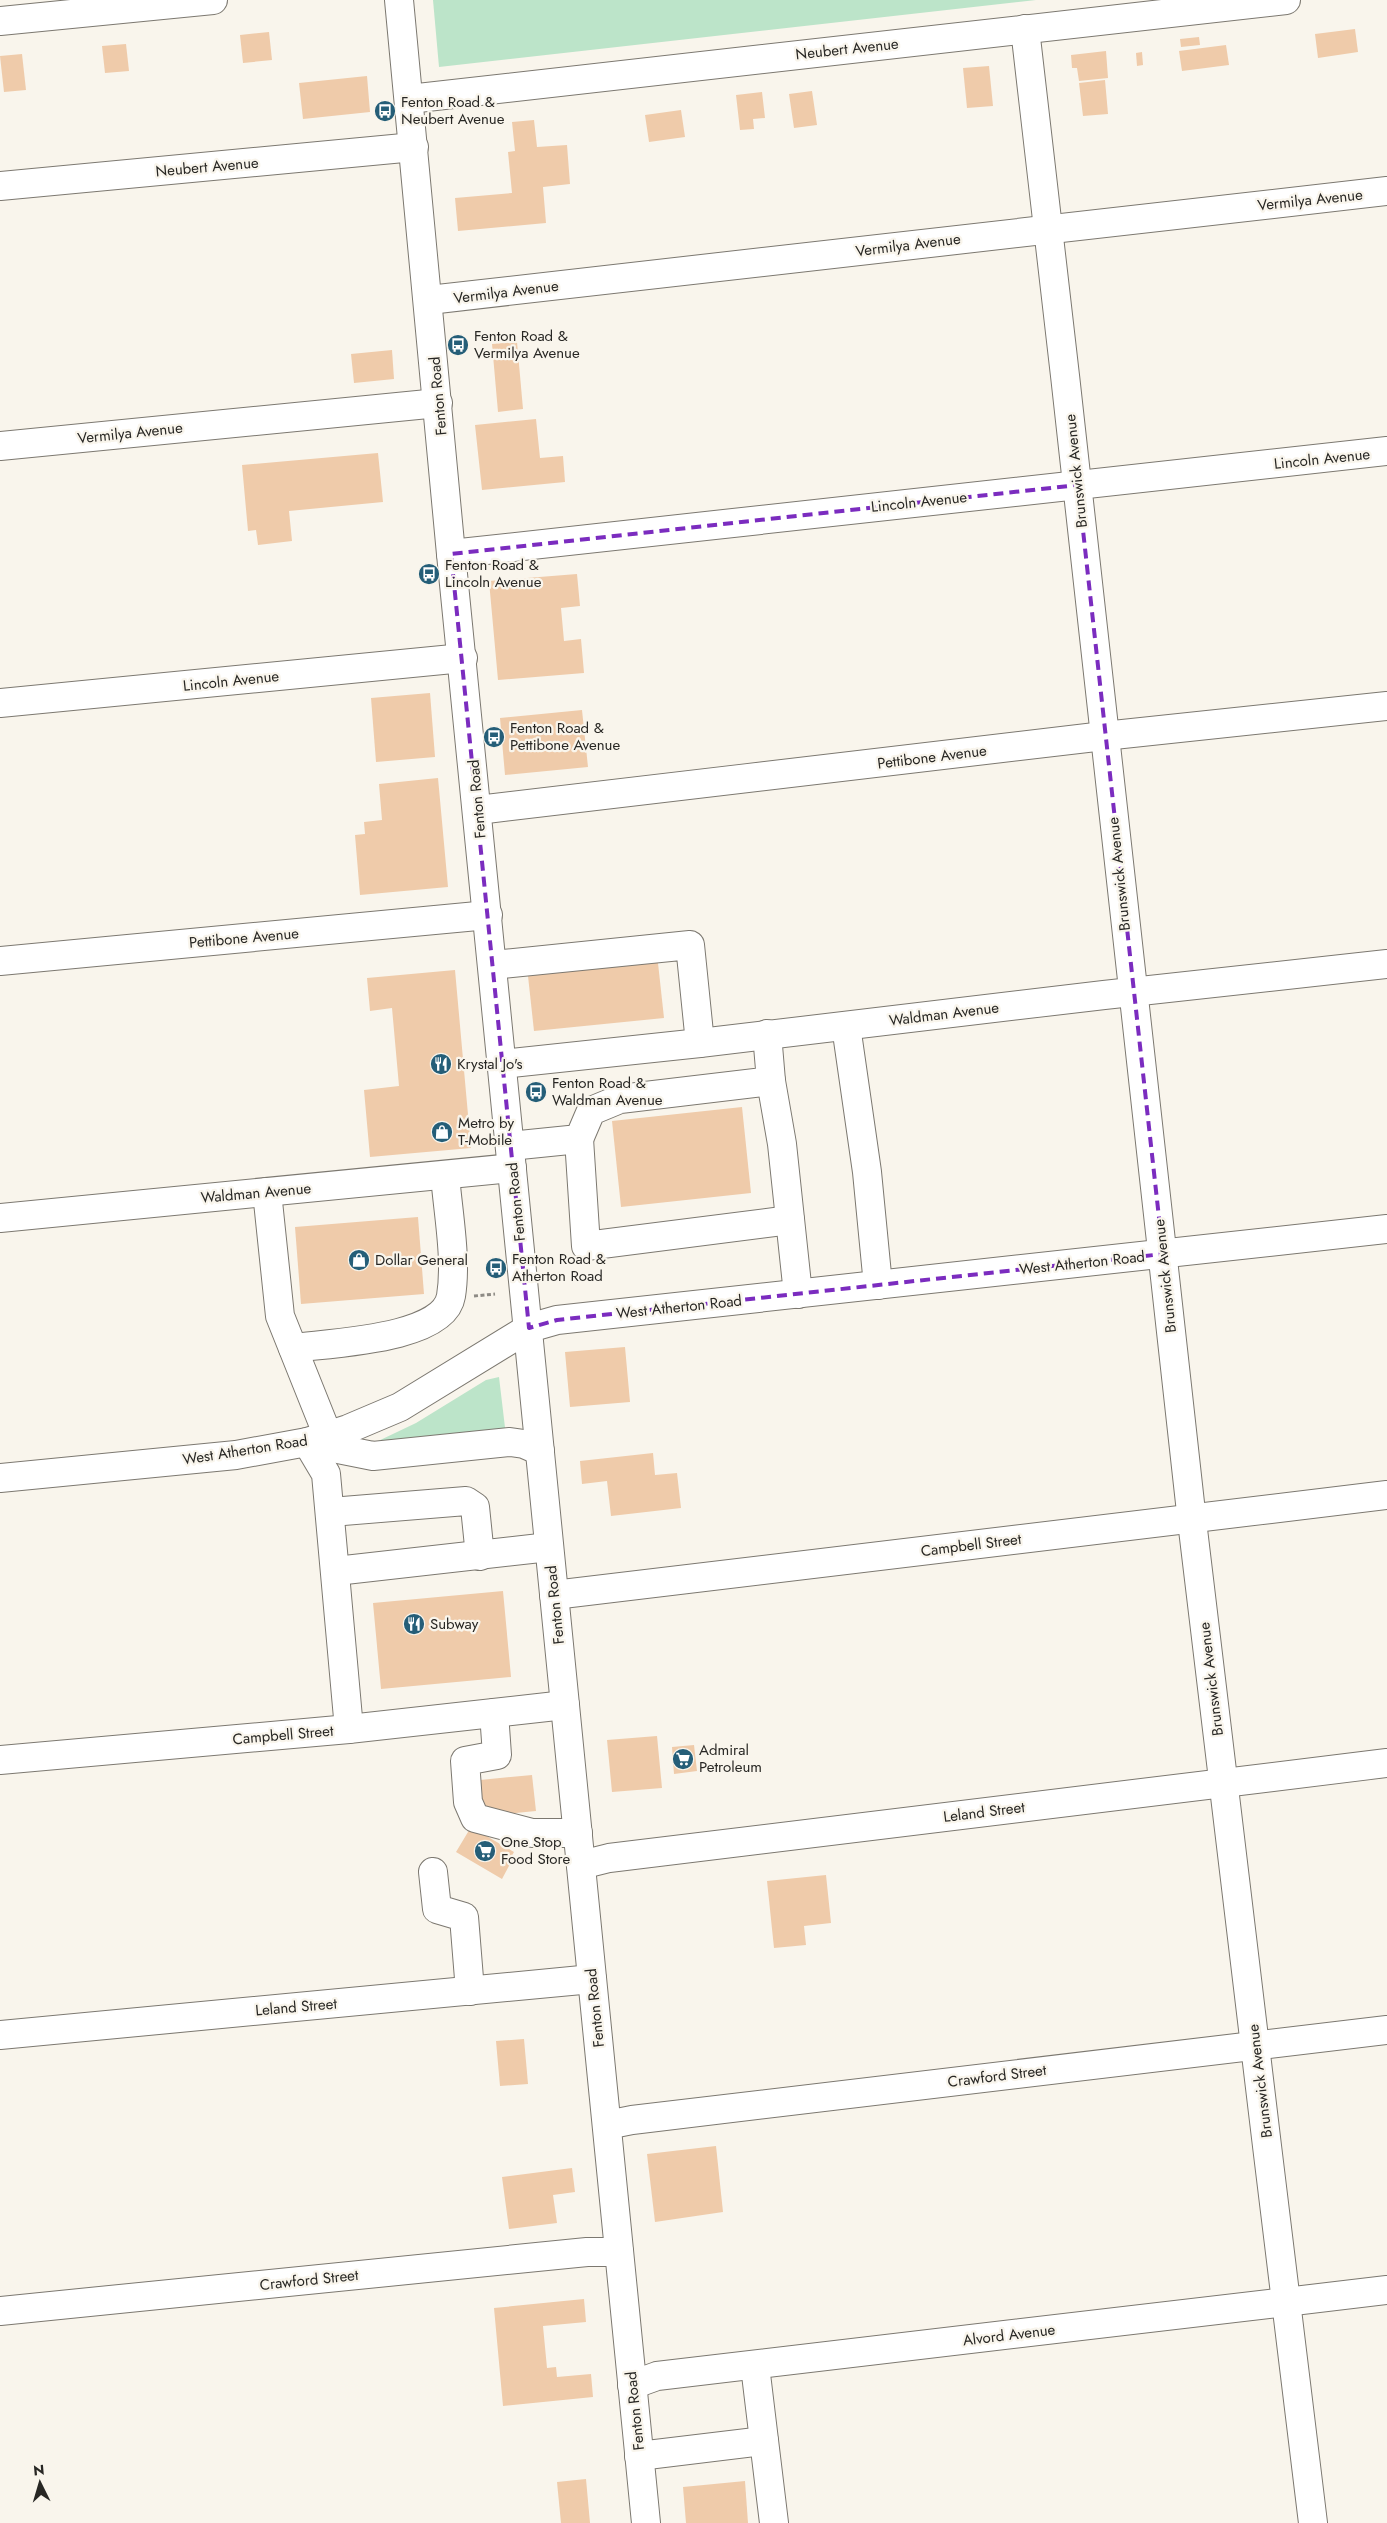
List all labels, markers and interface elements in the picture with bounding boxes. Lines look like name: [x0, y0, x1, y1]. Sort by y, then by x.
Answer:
street label: Neubert Avenue: [794, 33, 900, 65]
place label: Fenton Road & Neubert Avenue: [401, 91, 505, 130]
bus stop icon: Fenton Road & Neubert Avenue: [373, 99, 397, 123]
street label: Neubert Avenue: [154, 152, 260, 182]
street label: Vermilya Avenue: [1256, 184, 1364, 216]
street label: Vermilya Avenue: [854, 228, 962, 262]
street label: Vermilya Avenue: [452, 275, 560, 309]
place label: Fenton Road & Vermilya Avenue: [474, 325, 580, 364]
bus stop icon: Fenton Road & Vermilya Avenue: [446, 333, 470, 357]
street label: Fenton Road: [424, 356, 452, 436]
street label: Brunswick Avenue: [1059, 413, 1093, 529]
street label: Vermilya Avenue: [76, 417, 184, 449]
street label: Lincoln Avenue: [1273, 443, 1371, 475]
street label: Lincoln Avenue: [870, 486, 968, 518]
place label: Fenton Road & Lincoln Avenue: [445, 554, 542, 593]
bus stop icon: Fenton Road & Lincoln Avenue: [417, 562, 441, 586]
street label: Lincoln Avenue: [182, 665, 280, 697]
place label: Fenton Road & Pettibone Avenue: [510, 717, 620, 756]
bus stop icon: Fenton Road & Pettibone Avenue: [482, 725, 506, 749]
street label: Pettibone Avenue: [876, 739, 988, 775]
street label: Fenton Road: [463, 759, 491, 839]
street label: Brunswick Avenue: [1102, 816, 1136, 932]
street label: Pettibone Avenue: [188, 922, 300, 954]
street label: Waldman Avenue: [888, 996, 1000, 1032]
restaurant icon: Krystal Jo's: [429, 1052, 453, 1076]
place label: Krystal Jo's: [457, 1053, 523, 1075]
place label: Fenton Road & Waldman Avenue: [552, 1072, 663, 1111]
bus stop icon: Fenton Road & Waldman Avenue: [524, 1080, 548, 1104]
place label: Metro by T-Mobile: [458, 1112, 514, 1151]
shop icon: Metro by T-Mobile: [430, 1120, 454, 1144]
street label: Fenton Road: [501, 1161, 531, 1243]
street label: Waldman Avenue: [200, 1177, 312, 1209]
street label: Brunswick Avenue: [1148, 1218, 1182, 1334]
street label: West Atherton Road: [1018, 1245, 1146, 1281]
shop icon: Dollar General: [347, 1248, 371, 1272]
place label: Fenton Road & Atherton Road: [512, 1248, 606, 1287]
place label: Dollar General: [375, 1249, 468, 1271]
bus stop icon: Fenton Road & Atherton Road: [484, 1256, 508, 1280]
street label: West Atherton Road: [615, 1289, 743, 1325]
street label: West Atherton Road: [181, 1429, 309, 1471]
street label: Campbell Street: [919, 1528, 1023, 1562]
street label: Fenton Road: [540, 1564, 570, 1646]
restaurant icon: Subway: [402, 1612, 426, 1636]
place label: Subway: [430, 1613, 479, 1635]
street label: Brunswick Avenue: [1193, 1621, 1229, 1737]
street label: Campbell Street: [232, 1720, 335, 1750]
place label: Admiral Petroleum: [699, 1739, 762, 1778]
supermarket icon: Admiral Petroleum: [671, 1747, 695, 1771]
street label: Leland Street: [942, 1796, 1026, 1828]
place label: One Stop Food Store: [501, 1831, 570, 1870]
supermarket icon: One Stop Food Store: [473, 1839, 497, 1863]
street label: Fenton Road: [580, 1967, 610, 2049]
street label: Leland Street: [254, 1992, 338, 2022]
street label: Brunswick Avenue: [1242, 2023, 1278, 2139]
street label: Crawford Street: [946, 2059, 1048, 2093]
street label: Crawford Street: [259, 2264, 360, 2296]
street label: Alvord Avenue: [962, 2318, 1057, 2352]
street label: Fenton Road: [620, 2370, 650, 2452]
north arrow: [15, 2458, 65, 2508]
text: N: [32, 2460, 45, 2480]

